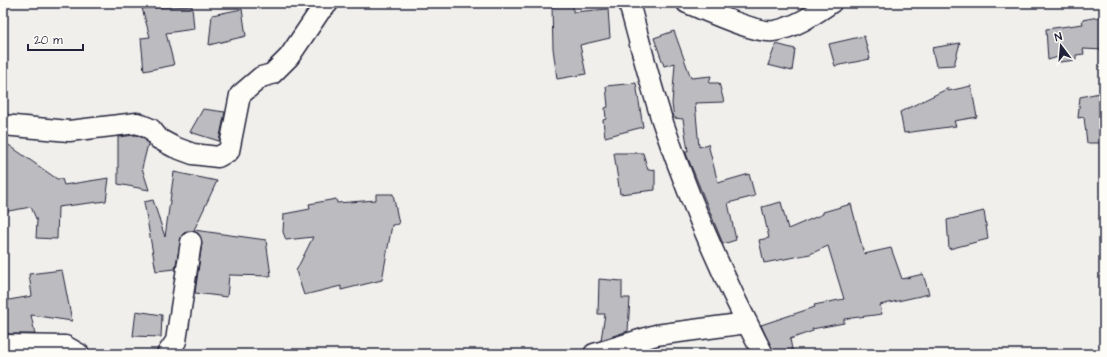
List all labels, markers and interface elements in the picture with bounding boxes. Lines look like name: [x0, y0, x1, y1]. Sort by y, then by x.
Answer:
scale bar: [28, 26, 83, 52]
north arrow: [1041, 26, 1081, 66]
text: N: [1053, 29, 1064, 45]
text: 20 m: [34, 32, 63, 49]

